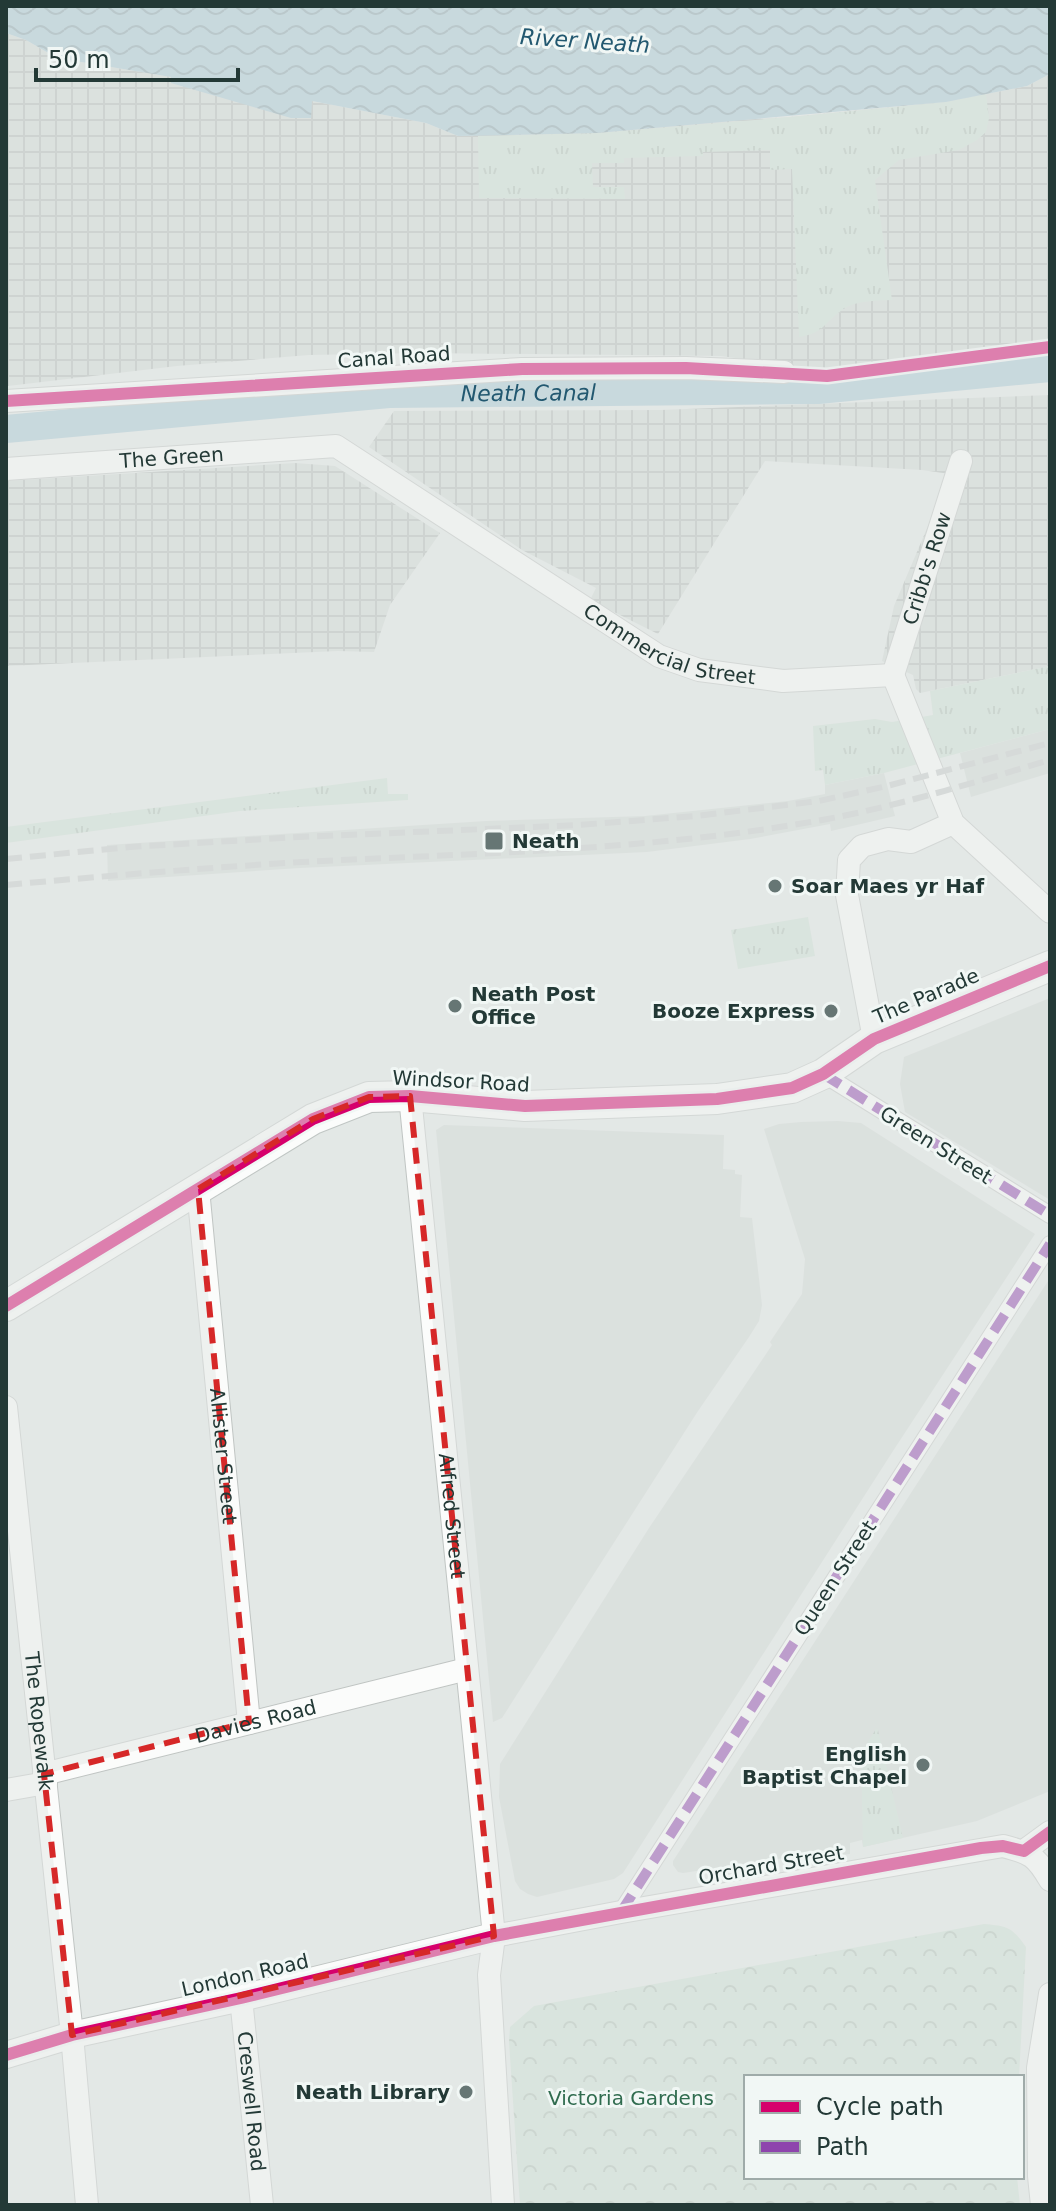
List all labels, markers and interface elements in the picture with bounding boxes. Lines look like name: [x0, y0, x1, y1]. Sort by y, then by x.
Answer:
water label: River Neath: [519, 24, 651, 58]
scale bar: [36, 32, 238, 82]
text: 50 m: [48, 46, 110, 74]
street label: Canal Road: [337, 341, 451, 373]
water label: Neath Canal: [461, 380, 596, 406]
street label: The Green: [118, 442, 224, 473]
street label: Cribb's Row: [898, 509, 956, 628]
street label: Commercial Street: [579, 598, 757, 689]
place label: Neath: [512, 829, 580, 853]
marker: Neath: [483, 830, 505, 852]
place label: Soar Maes yr Haf: [791, 874, 984, 898]
marker: Soar Maes yr Haf: [766, 877, 784, 895]
street label: The Parade: [869, 963, 982, 1029]
place label: Neath Post Office: [471, 982, 596, 1029]
marker: Neath Post Office: [446, 997, 464, 1015]
place label: Booze Express: [652, 999, 815, 1023]
marker: Booze Express: [822, 1002, 840, 1020]
street label: Windsor Road: [392, 1065, 530, 1097]
street label: Green Street: [875, 1101, 997, 1189]
street label: Allister Street: [205, 1387, 242, 1525]
street label: Alfred Street: [434, 1452, 470, 1580]
street label: Queen Street: [789, 1516, 881, 1640]
street label: The Ropewalk: [20, 1650, 58, 1792]
street label: Davies Road: [192, 1695, 319, 1748]
place label: English Baptist Chapel: [742, 1742, 907, 1789]
marker: English Baptist Chapel: [914, 1756, 932, 1774]
street label: Orchard Street: [696, 1840, 846, 1890]
street label: London Road: [179, 1949, 311, 2001]
street label: Creswell Road: [232, 2030, 271, 2173]
legend: [744, 2075, 1024, 2179]
place label: Neath Library: [295, 2080, 450, 2104]
marker: Neath Library: [457, 2083, 475, 2101]
park label: Victoria Gardens: [548, 2086, 714, 2110]
text: Cycle path: [816, 2093, 944, 2121]
text: Path: [816, 2133, 869, 2161]

